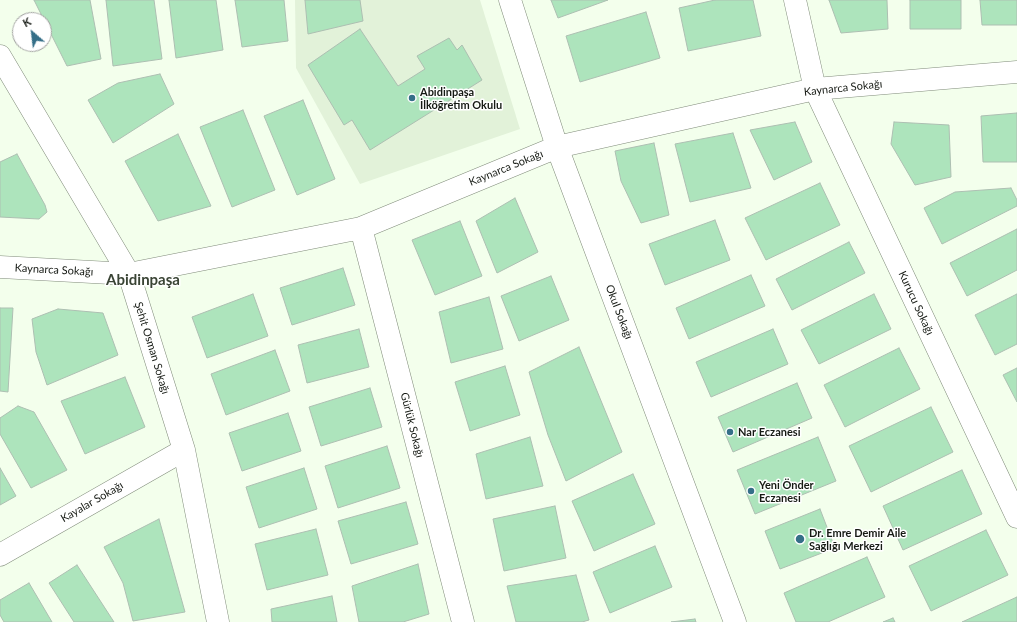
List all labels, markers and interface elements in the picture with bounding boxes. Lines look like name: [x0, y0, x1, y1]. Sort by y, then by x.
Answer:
north arrow: [12, 12, 52, 52]
text: K: [20, 14, 33, 29]
street label: Kaynarca Sokağı: [803, 77, 883, 99]
place label: Abidinpaşa İlköğretim Okulu: [420, 85, 502, 111]
marker: Abidinpaşa İlköğretim Okulu: [407, 93, 417, 103]
street label: Kaynarca Sokağı: [467, 147, 545, 189]
street label: Kaynarca Sokağı: [14, 261, 94, 279]
street label: Kurucu Sokağı: [895, 269, 937, 337]
district label: Abidinpaşa: [106, 271, 180, 289]
street label: Okul Sokağı: [603, 283, 635, 341]
street label: Şehit Osman Sokağı: [132, 300, 172, 396]
street label: Gürlük Sokağı: [398, 391, 426, 459]
place label: Nar Eczanesi: [738, 425, 800, 439]
marker: Nar Eczanesi: [725, 427, 735, 437]
place label: Yeni Önder Eczanesi: [759, 478, 814, 504]
street label: Kayalar Sokağı: [58, 479, 126, 525]
marker: Yeni Önder Eczanesi: [746, 486, 756, 496]
place label: Dr. Emre Demir Aile Sağlığı Merkezi: [809, 526, 906, 552]
marker: Dr. Emre Demir Aile Sağlığı Merkezi: [794, 533, 806, 545]

